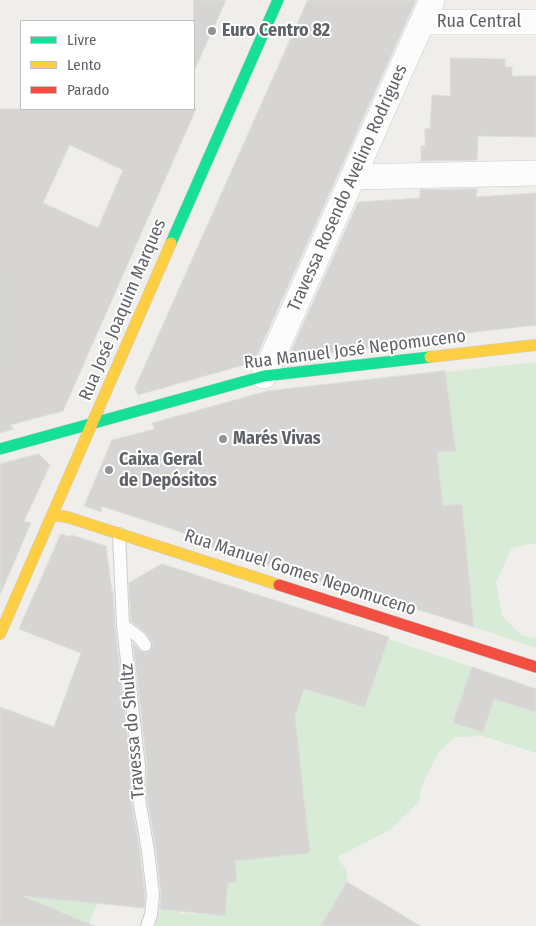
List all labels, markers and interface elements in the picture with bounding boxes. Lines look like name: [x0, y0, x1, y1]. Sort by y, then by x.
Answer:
street label: Rua Central: [437, 11, 521, 33]
legend: [20, 20, 195, 110]
place label: Euro Centro 82: [222, 20, 330, 42]
marker: Euro Centro 82: [206, 25, 218, 37]
text: Livre: [67, 31, 96, 49]
text: Lento: [67, 56, 101, 74]
street label: Travessa Rosendo Avelino Rodrigues: [284, 61, 412, 315]
text: Parado: [67, 81, 109, 99]
street label: Rua José Joaquim Marques: [75, 216, 171, 404]
street label: Rua Manuel José Nepomuceno: [243, 326, 467, 374]
place label: Marés Vivas: [233, 428, 321, 450]
marker: Marés Vivas: [217, 433, 229, 445]
place label: Caixa Geral de Depósitos: [119, 449, 217, 492]
marker: Caixa Geral de Depósitos: [103, 464, 115, 476]
street label: Rua Manuel Gomes Nepomuceno: [181, 525, 419, 621]
street label: Travessa do Shultz: [116, 662, 150, 800]

